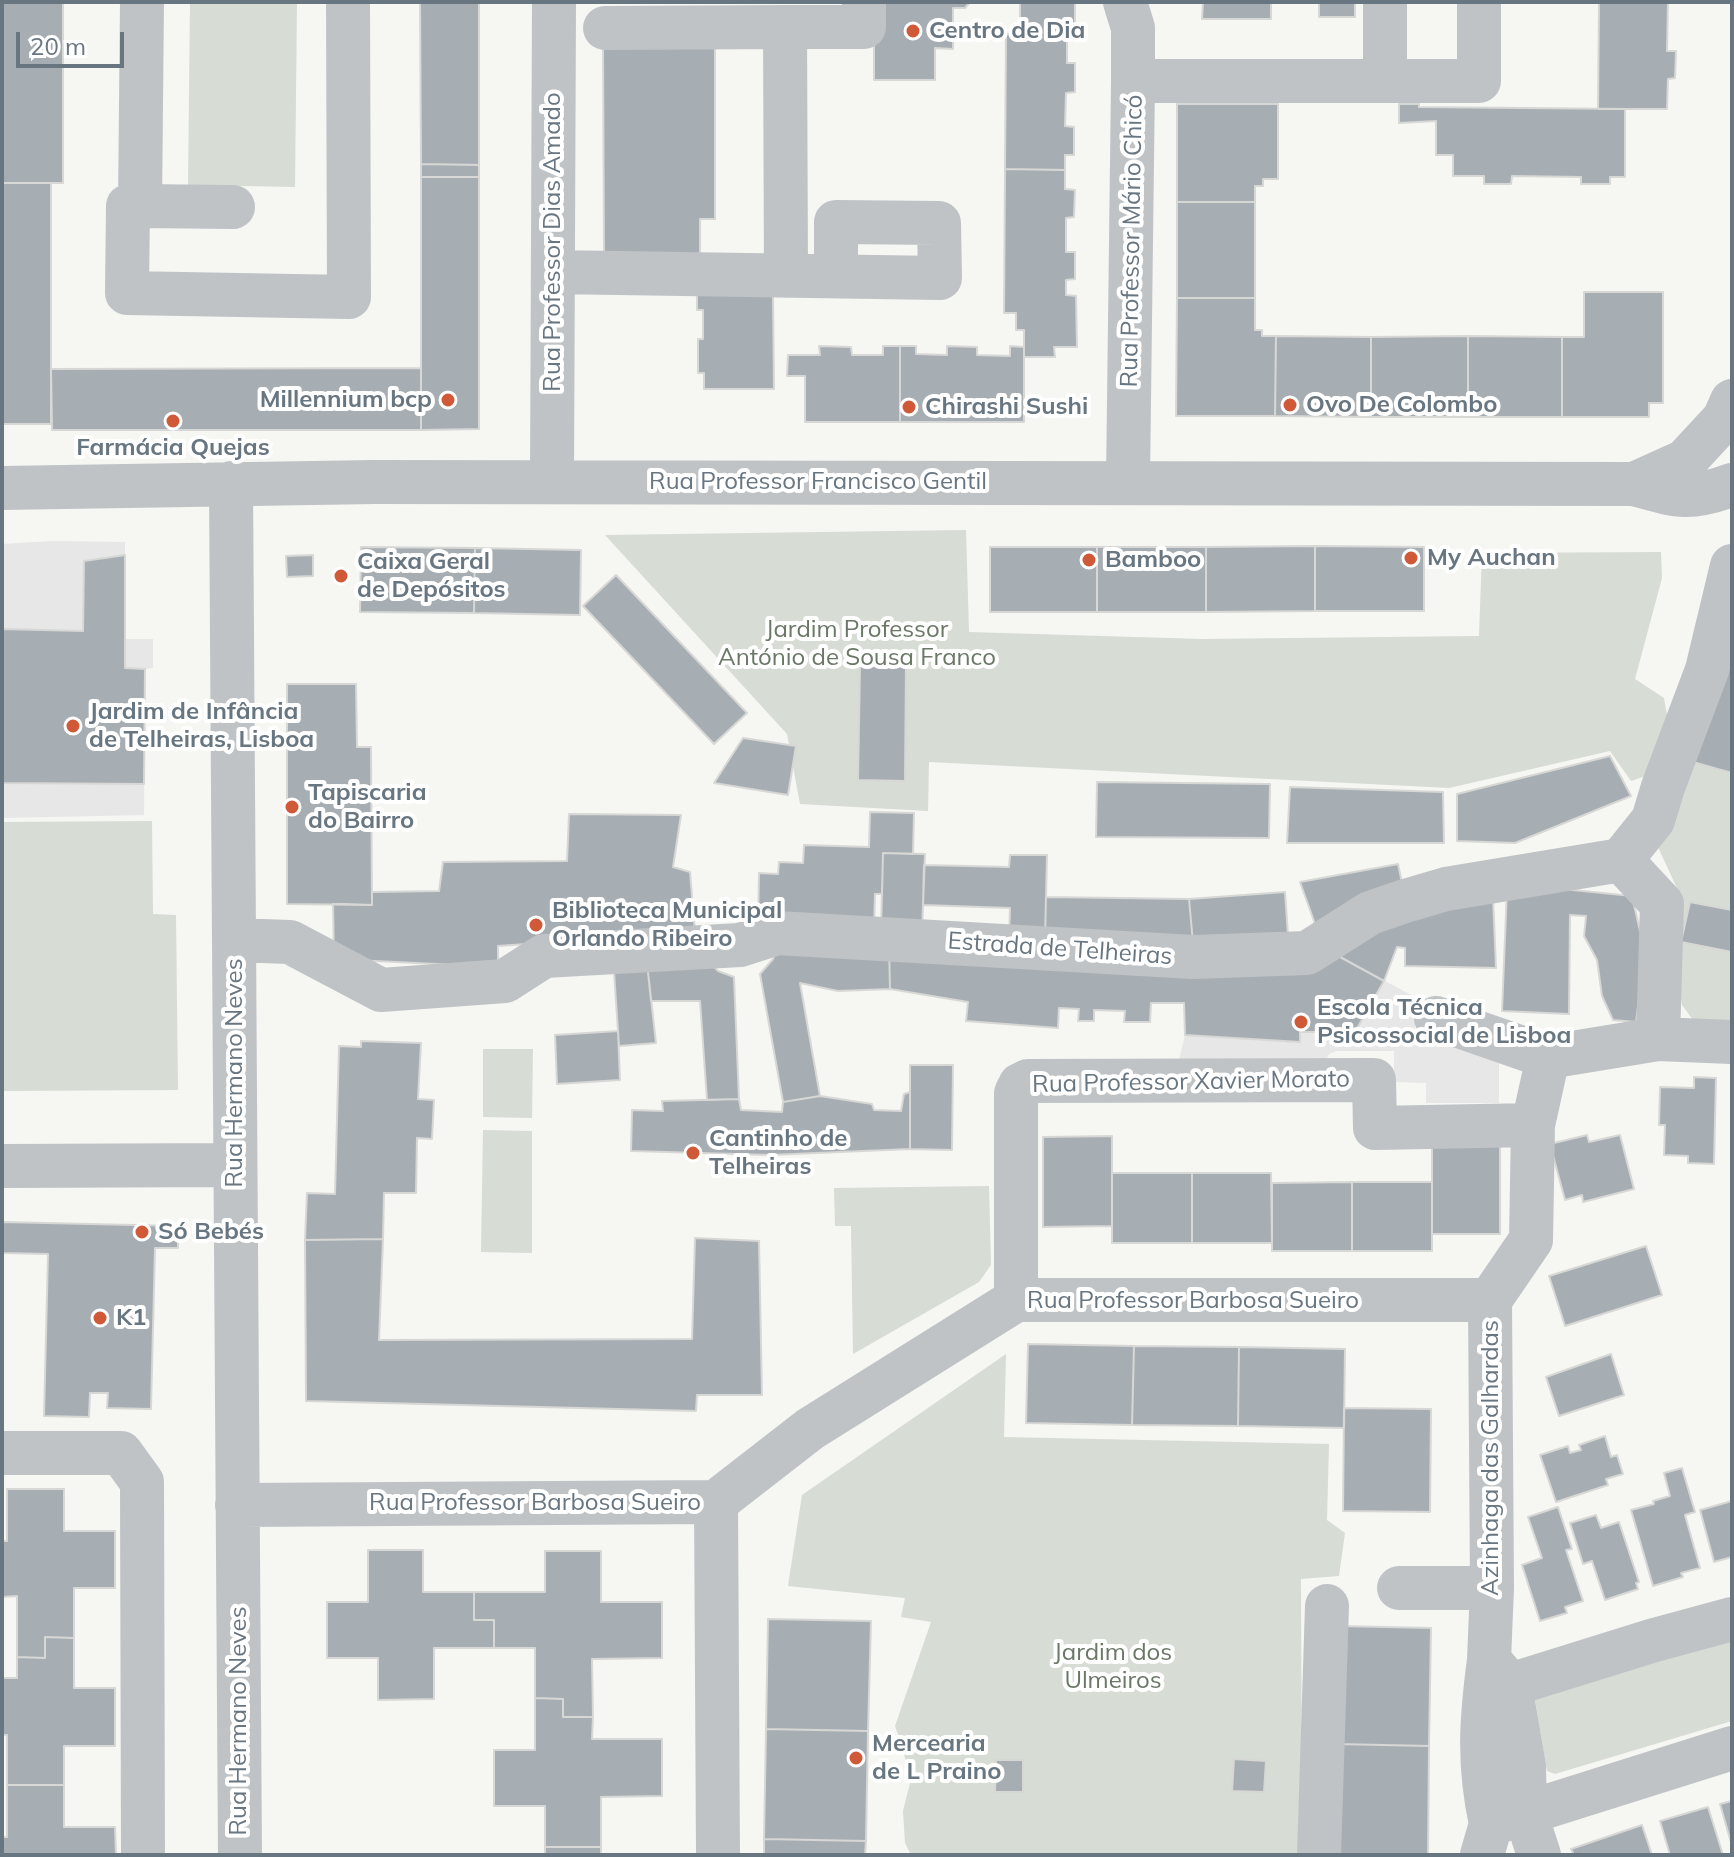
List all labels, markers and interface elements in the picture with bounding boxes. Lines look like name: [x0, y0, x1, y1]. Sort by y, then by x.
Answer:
scale bar: [20, 16, 128, 66]
place label: Centro de Dia: [929, 17, 1085, 45]
marker: Centro de Dia: [904, 22, 922, 40]
text: 20 m: [30, 31, 86, 61]
street label: Rua Professor Dias Amado: [539, 92, 567, 392]
street label: Rua Professor Mário Chicó: [1115, 94, 1149, 388]
place label: Millennium bcp: [260, 386, 432, 414]
marker: Millennium bcp: [439, 391, 457, 409]
place label: Ovo De Colombo: [1306, 391, 1497, 419]
place label: Chirashi Sushi: [925, 393, 1088, 421]
marker: Ovo De Colombo: [1281, 396, 1299, 414]
marker: Chirashi Sushi: [900, 398, 918, 416]
marker: Farmácia Quejas: [164, 412, 182, 430]
place label: Farmácia Quejas: [76, 434, 270, 462]
street label: Rua Professor Francisco Gentil: [649, 468, 987, 496]
place label: My Auchan: [1427, 544, 1556, 572]
place label: Bamboo: [1105, 546, 1201, 574]
place label: Caixa Geral de Depósitos: [357, 548, 506, 604]
marker: My Auchan: [1402, 549, 1420, 567]
marker: Bamboo: [1080, 551, 1098, 569]
marker: Caixa Geral de Depósitos: [332, 567, 350, 585]
park label: Jardim Professor António de Sousa Franco: [718, 616, 996, 672]
place label: Jardim de Infância de Telheiras, Lisboa: [89, 698, 314, 754]
marker: Jardim de Infância de Telheiras, Lisboa: [64, 717, 82, 735]
place label: Tapiscaria do Bairro: [308, 779, 427, 835]
marker: Tapiscaria do Bairro: [283, 798, 301, 816]
place label: Biblioteca Municipal Orlando Ribeiro: [552, 897, 782, 953]
marker: Biblioteca Municipal Orlando Ribeiro: [527, 916, 545, 934]
street label: Estrada de Telheiras: [947, 927, 1173, 971]
street label: Rua Hermano Neves: [221, 958, 249, 1188]
place label: Escola Técnica Psicossocial de Lisboa: [1317, 994, 1571, 1050]
marker: Escola Técnica Psicossocial de Lisboa: [1292, 1013, 1310, 1031]
street label: Rua Professor Xavier Morato: [1032, 1065, 1350, 1099]
place label: Cantinho de Telheiras: [709, 1125, 847, 1181]
marker: Cantinho de Telheiras: [684, 1144, 702, 1162]
place label: Só Bebés: [158, 1218, 264, 1246]
marker: Só Bebés: [133, 1223, 151, 1241]
street label: Rua Professor Barbosa Sueiro: [1027, 1287, 1359, 1315]
place label: K1: [116, 1304, 146, 1332]
marker: K1: [91, 1309, 109, 1327]
street label: Azinhaga das Galhardas: [1477, 1320, 1505, 1596]
street label: Rua Professor Barbosa Sueiro: [369, 1489, 701, 1517]
street label: Rua Hermano Neves: [225, 1606, 253, 1836]
park label: Jardim dos Ulmeiros: [1054, 1639, 1172, 1695]
place label: Mercearia de L Praino: [872, 1730, 1002, 1786]
marker: Mercearia de L Praino: [847, 1749, 865, 1767]

